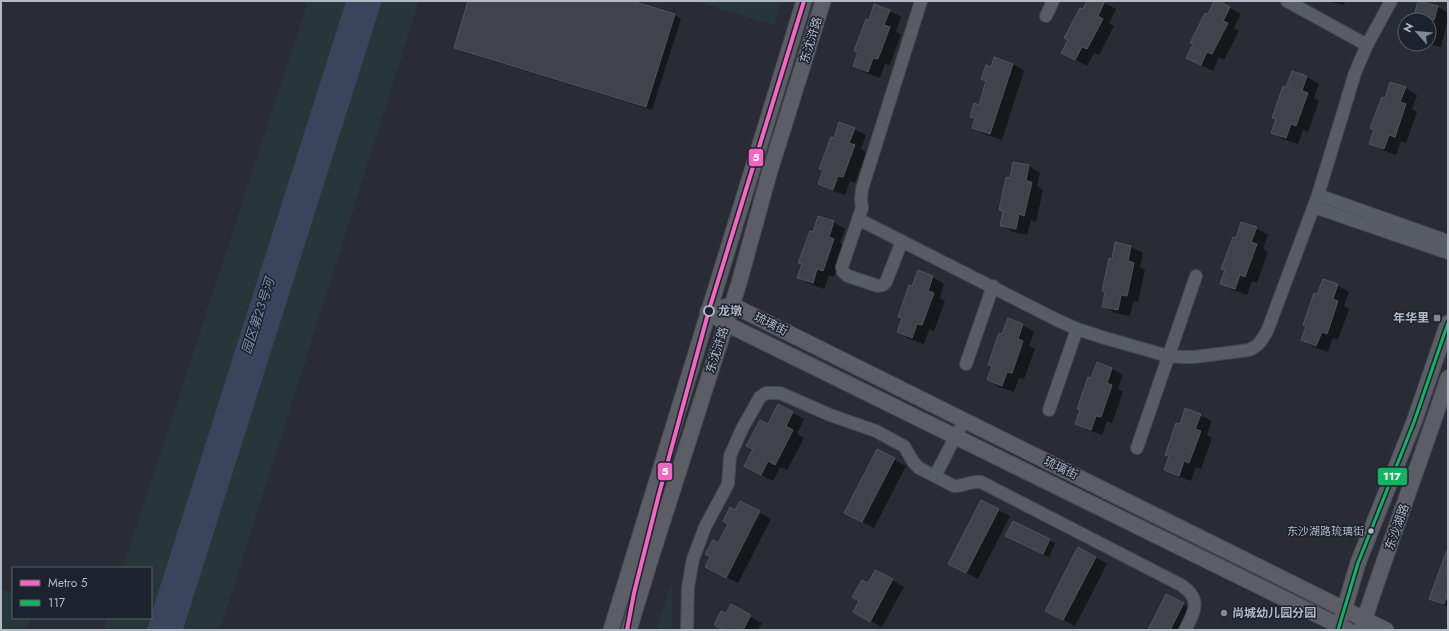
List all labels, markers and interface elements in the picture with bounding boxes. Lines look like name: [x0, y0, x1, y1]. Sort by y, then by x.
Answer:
north arrow: [1397, 12, 1437, 52]
street label: 东沈浒路: [795, 14, 827, 66]
text: N: [1399, 20, 1417, 35]
line badge: 5: [748, 148, 764, 167]
text: 5: [752, 149, 760, 165]
water label: 园区第23号河: [237, 273, 280, 357]
place label: 龙墩: [718, 302, 742, 320]
marker: 龙墩: [703, 305, 715, 317]
street label: 琉璃街: [751, 308, 791, 340]
place label: 年华里: [1393, 309, 1429, 327]
marker: 年华里: [1432, 313, 1442, 323]
street label: 东沈浒路: [701, 324, 733, 376]
street label: 琉璃街: [1041, 452, 1081, 484]
line badge: 5: [657, 462, 673, 481]
text: 5: [661, 463, 669, 479]
line badge: 117: [1377, 467, 1408, 486]
text: 117: [1383, 468, 1401, 484]
street label: 东沙湖路: [1380, 501, 1414, 553]
place label: 东沙湖路琉璃街: [1287, 523, 1364, 539]
marker: 东沙湖路琉璃街: [1366, 526, 1376, 536]
legend: [12, 567, 152, 619]
text: Metro 5: [48, 574, 88, 592]
text: 117: [48, 594, 66, 612]
place label: 尚城幼儿园分园: [1232, 604, 1316, 622]
marker: 尚城幼儿园分园: [1219, 608, 1229, 618]

